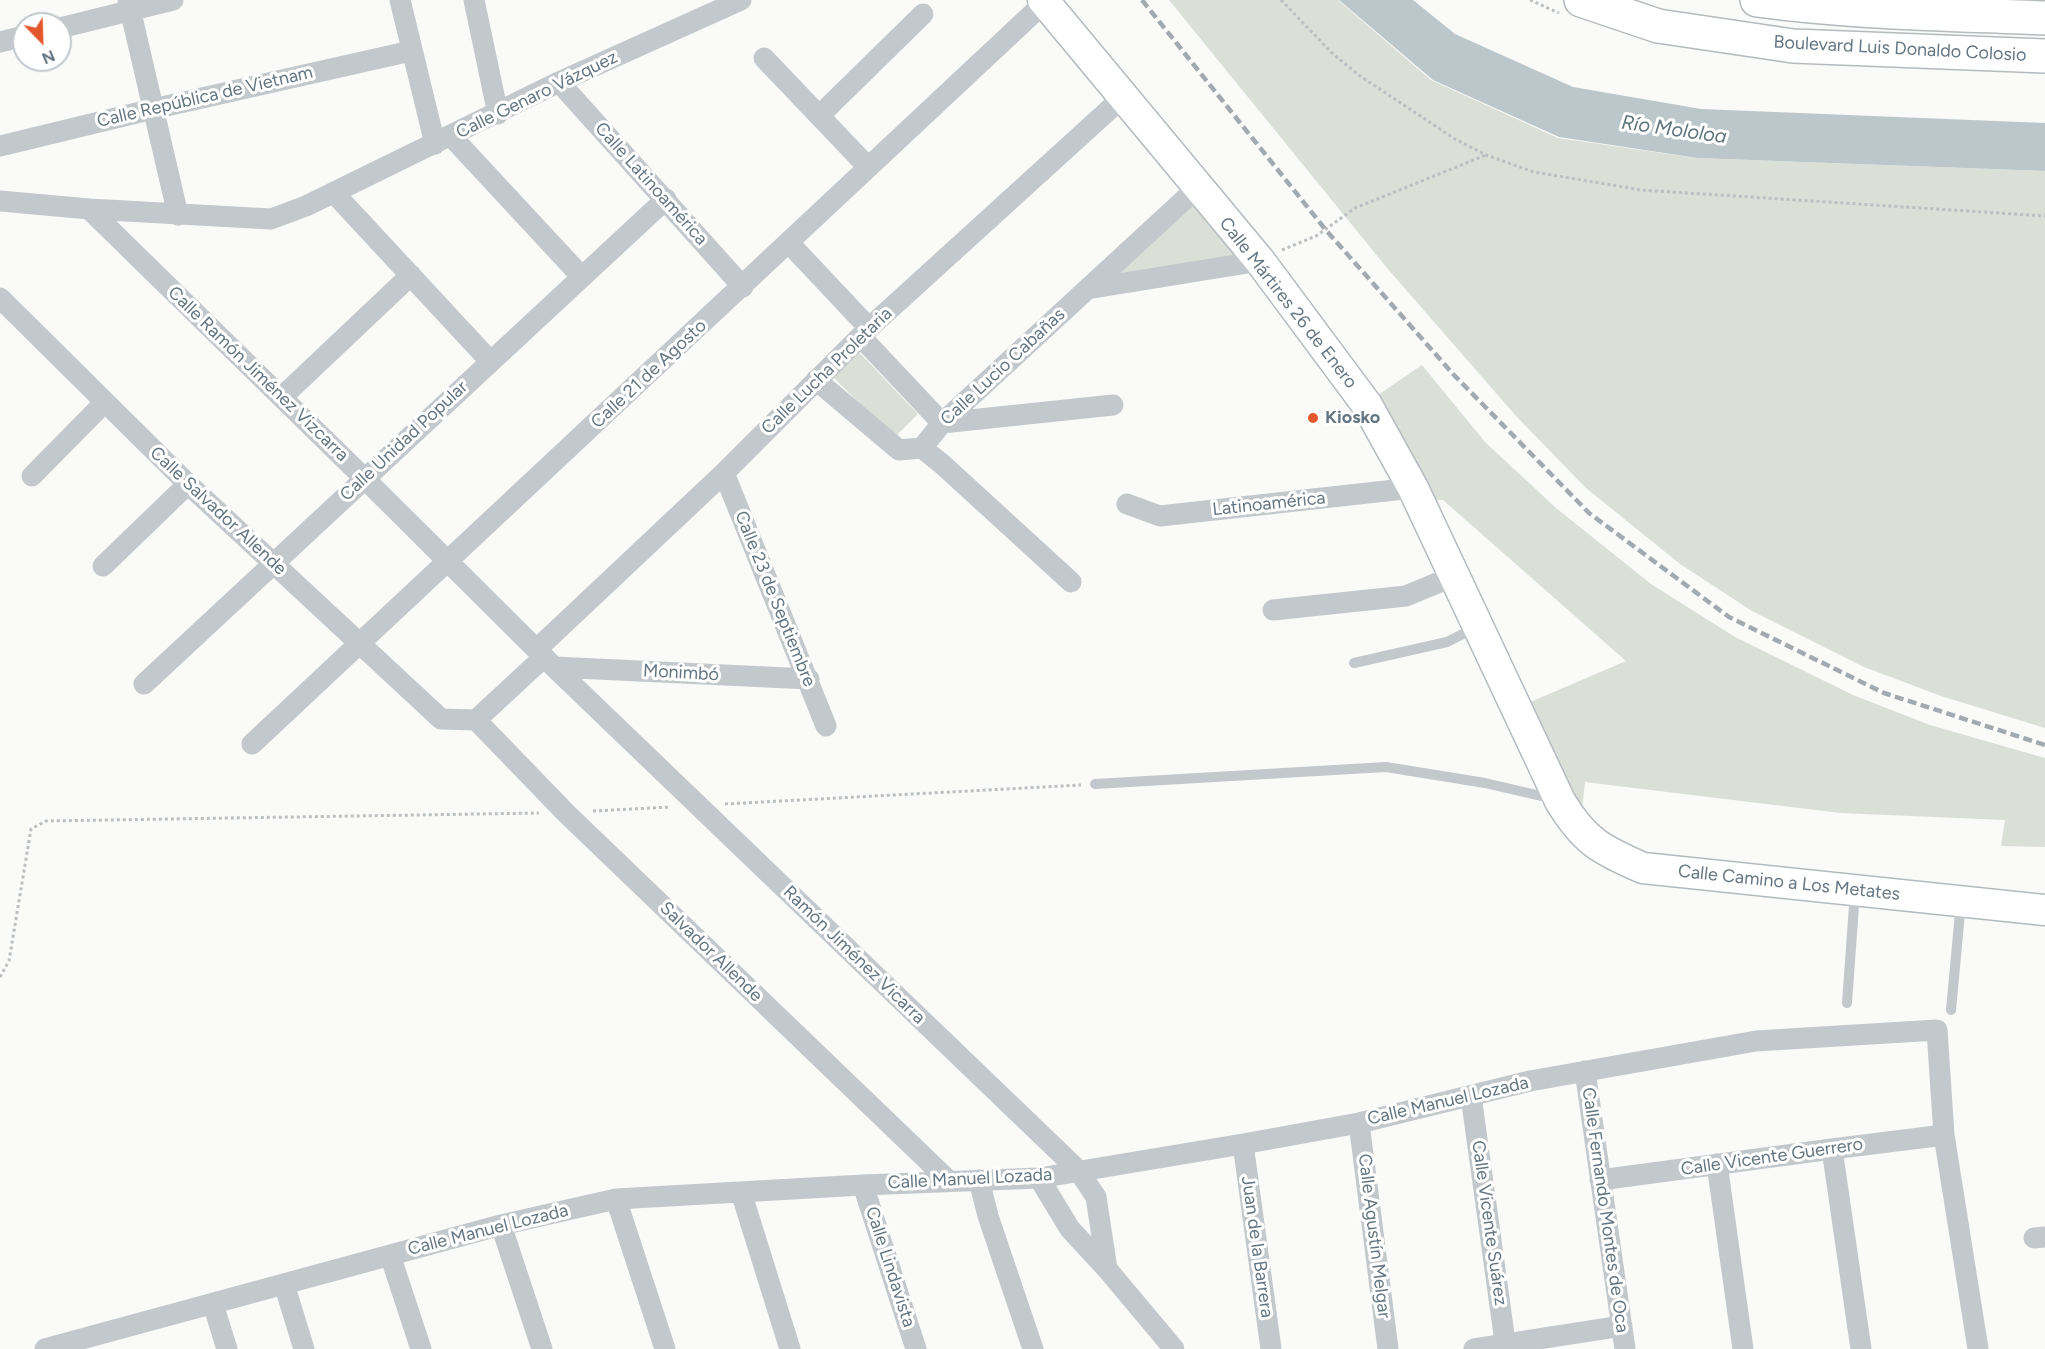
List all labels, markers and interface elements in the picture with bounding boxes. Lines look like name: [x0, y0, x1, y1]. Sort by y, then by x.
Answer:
north arrow: [12, 12, 72, 72]
street label: Boulevard Luis Donaldo Colosio: [1773, 32, 2027, 66]
text: N: [39, 46, 58, 68]
street label: Calle Genaro Vázquez: [453, 47, 621, 143]
street label: Calle República de Vietnam: [95, 62, 315, 132]
water label: Río Mololoa: [1620, 111, 1728, 149]
street label: Calle Latinoamérica: [590, 118, 712, 250]
street label: Calle Mártires 26 de Enero: [1214, 213, 1362, 393]
street label: Calle Ramón Jiménez Vizcarra: [163, 282, 353, 466]
street label: Calle Lucha Proletaria: [757, 303, 897, 439]
street label: Calle Lucio Cabañas: [936, 304, 1070, 430]
street label: Calle 21 de Agosto: [587, 315, 711, 433]
street label: Calle Unidad Popular: [336, 376, 472, 506]
place label: Kiosko: [1325, 407, 1380, 429]
marker: Kiosko: [1306, 411, 1320, 425]
street label: Calle Salvador Allende: [145, 442, 291, 580]
street label: Latinoamérica: [1211, 487, 1327, 521]
street label: Calle 23 de Septiembre: [730, 508, 820, 690]
street label: Monimbó: [642, 660, 720, 686]
street label: Calle Camino a Los Metates: [1677, 861, 1901, 905]
street label: Ramón Jiménez Vicarra: [778, 881, 930, 1029]
street label: Salvador Allende: [655, 898, 767, 1006]
street label: Calle Manuel Lozada: [1365, 1072, 1531, 1130]
street label: Calle Fernando Montes de Oca: [1577, 1086, 1633, 1334]
street label: Calle Vicente Guerrero: [1680, 1134, 1864, 1180]
street label: Calle Vicente Suárez: [1467, 1139, 1511, 1307]
street label: Calle Agustín Melgar: [1353, 1152, 1395, 1320]
street label: Calle Manuel Lozada: [887, 1164, 1053, 1194]
street label: Juan de la Barrera: [1236, 1175, 1278, 1319]
street label: Calle Manuel Lozada: [406, 1200, 570, 1260]
street label: Calle Lindavista: [860, 1204, 920, 1330]

